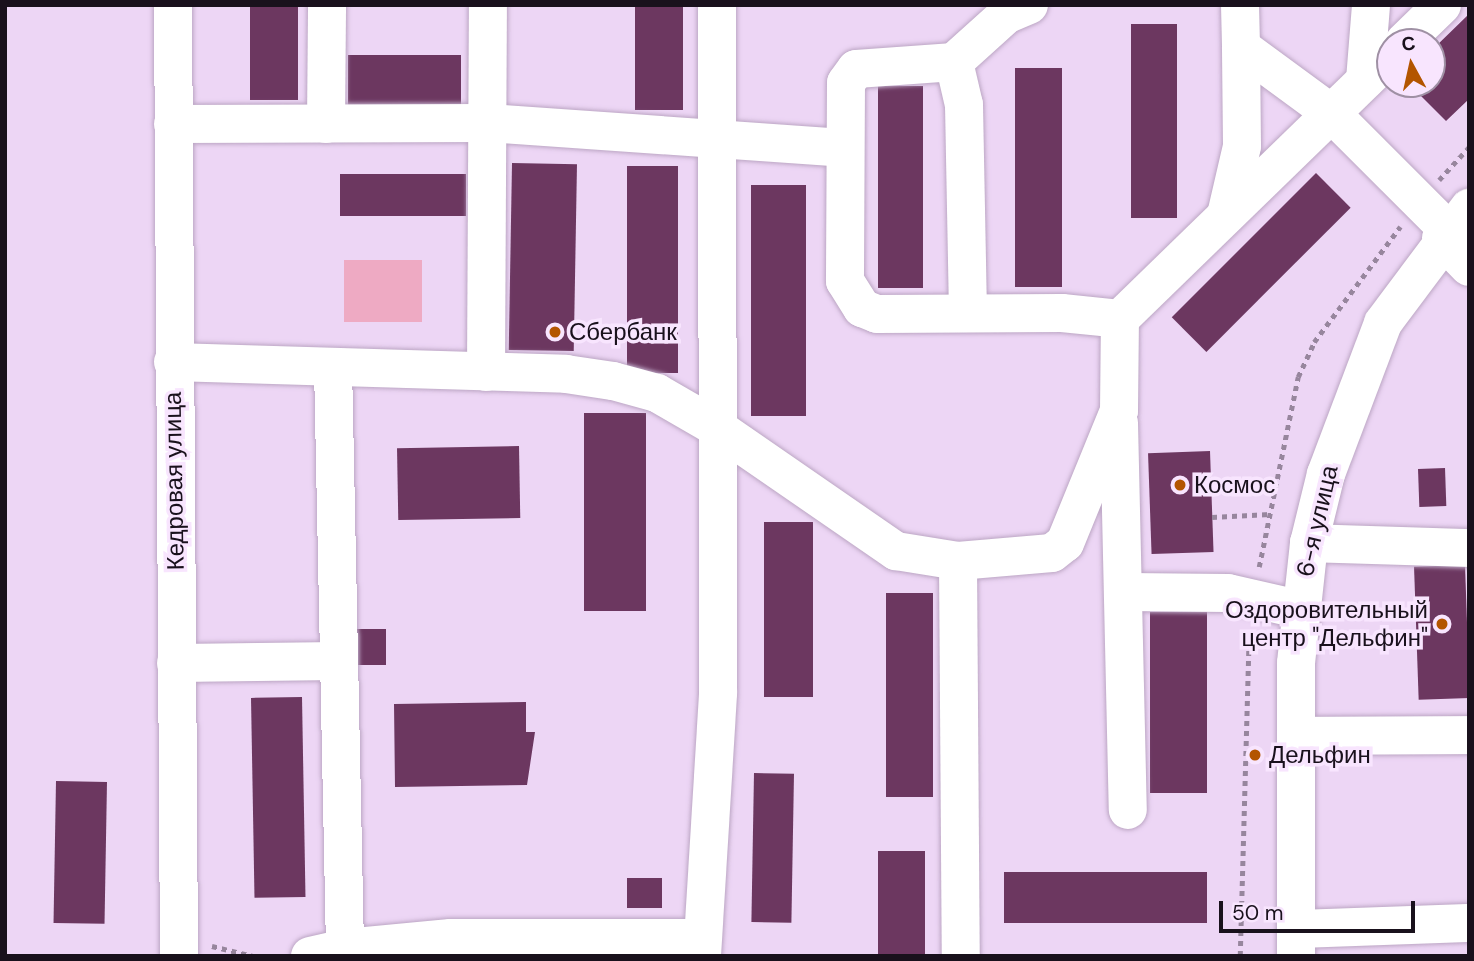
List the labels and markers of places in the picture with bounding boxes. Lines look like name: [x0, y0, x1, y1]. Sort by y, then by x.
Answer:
place label: Сбербанк: [569, 318, 677, 346]
marker: Сбербанк: [547, 324, 563, 340]
place label: Космос: [1194, 471, 1275, 499]
marker: Космос: [1172, 477, 1188, 493]
place label: Оздоровительный центр "Дельфин": [1225, 596, 1428, 652]
marker: Оздоровительный центр "Дельфин": [1434, 616, 1450, 632]
place label: Дельфин: [1269, 741, 1371, 769]
marker: Дельфин: [1247, 747, 1263, 763]

